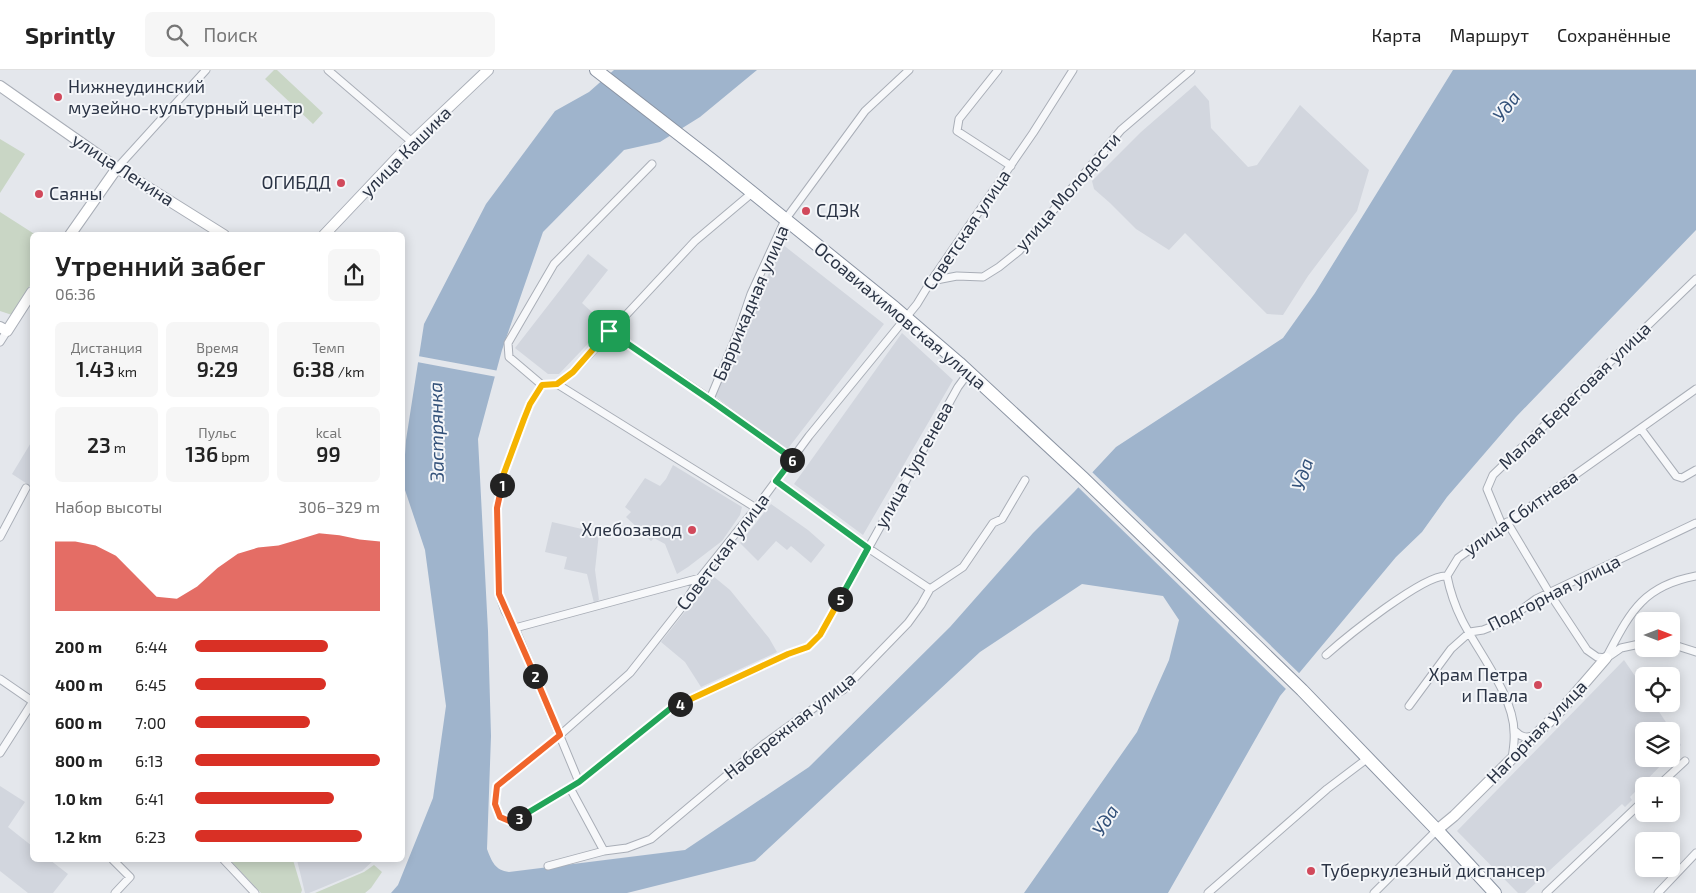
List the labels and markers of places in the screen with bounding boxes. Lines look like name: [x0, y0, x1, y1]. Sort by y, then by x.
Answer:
place label: Нижнеудинский музейно-культурный центр: [68, 75, 303, 118]
marker: Нижнеудинский музейно-культурный центр: [52, 91, 64, 103]
place label: ОГИБДД: [261, 171, 331, 193]
marker: ОГИБДД: [335, 177, 347, 189]
place label: Саяны: [49, 182, 102, 204]
marker: Саяны: [33, 188, 45, 200]
place label: СДЭК: [816, 199, 860, 221]
marker: СДЭК: [800, 205, 812, 217]
pin: [588, 310, 630, 352]
pin: 6: [780, 448, 804, 472]
pin: 1: [490, 472, 514, 498]
place label: Хлебозавод: [581, 518, 682, 540]
marker: Хлебозавод: [686, 524, 698, 536]
pin: 5: [828, 586, 852, 612]
place label: Храм Петра и Павла: [1428, 663, 1528, 706]
pin: 2: [522, 664, 548, 688]
marker: Храм Петра и Павла: [1532, 679, 1544, 691]
pin: 4: [668, 692, 692, 716]
pin: 3: [506, 806, 532, 830]
place label: Туберкулезный диспансер: [1321, 859, 1545, 881]
marker: Туберкулезный диспансер: [1305, 865, 1317, 877]

